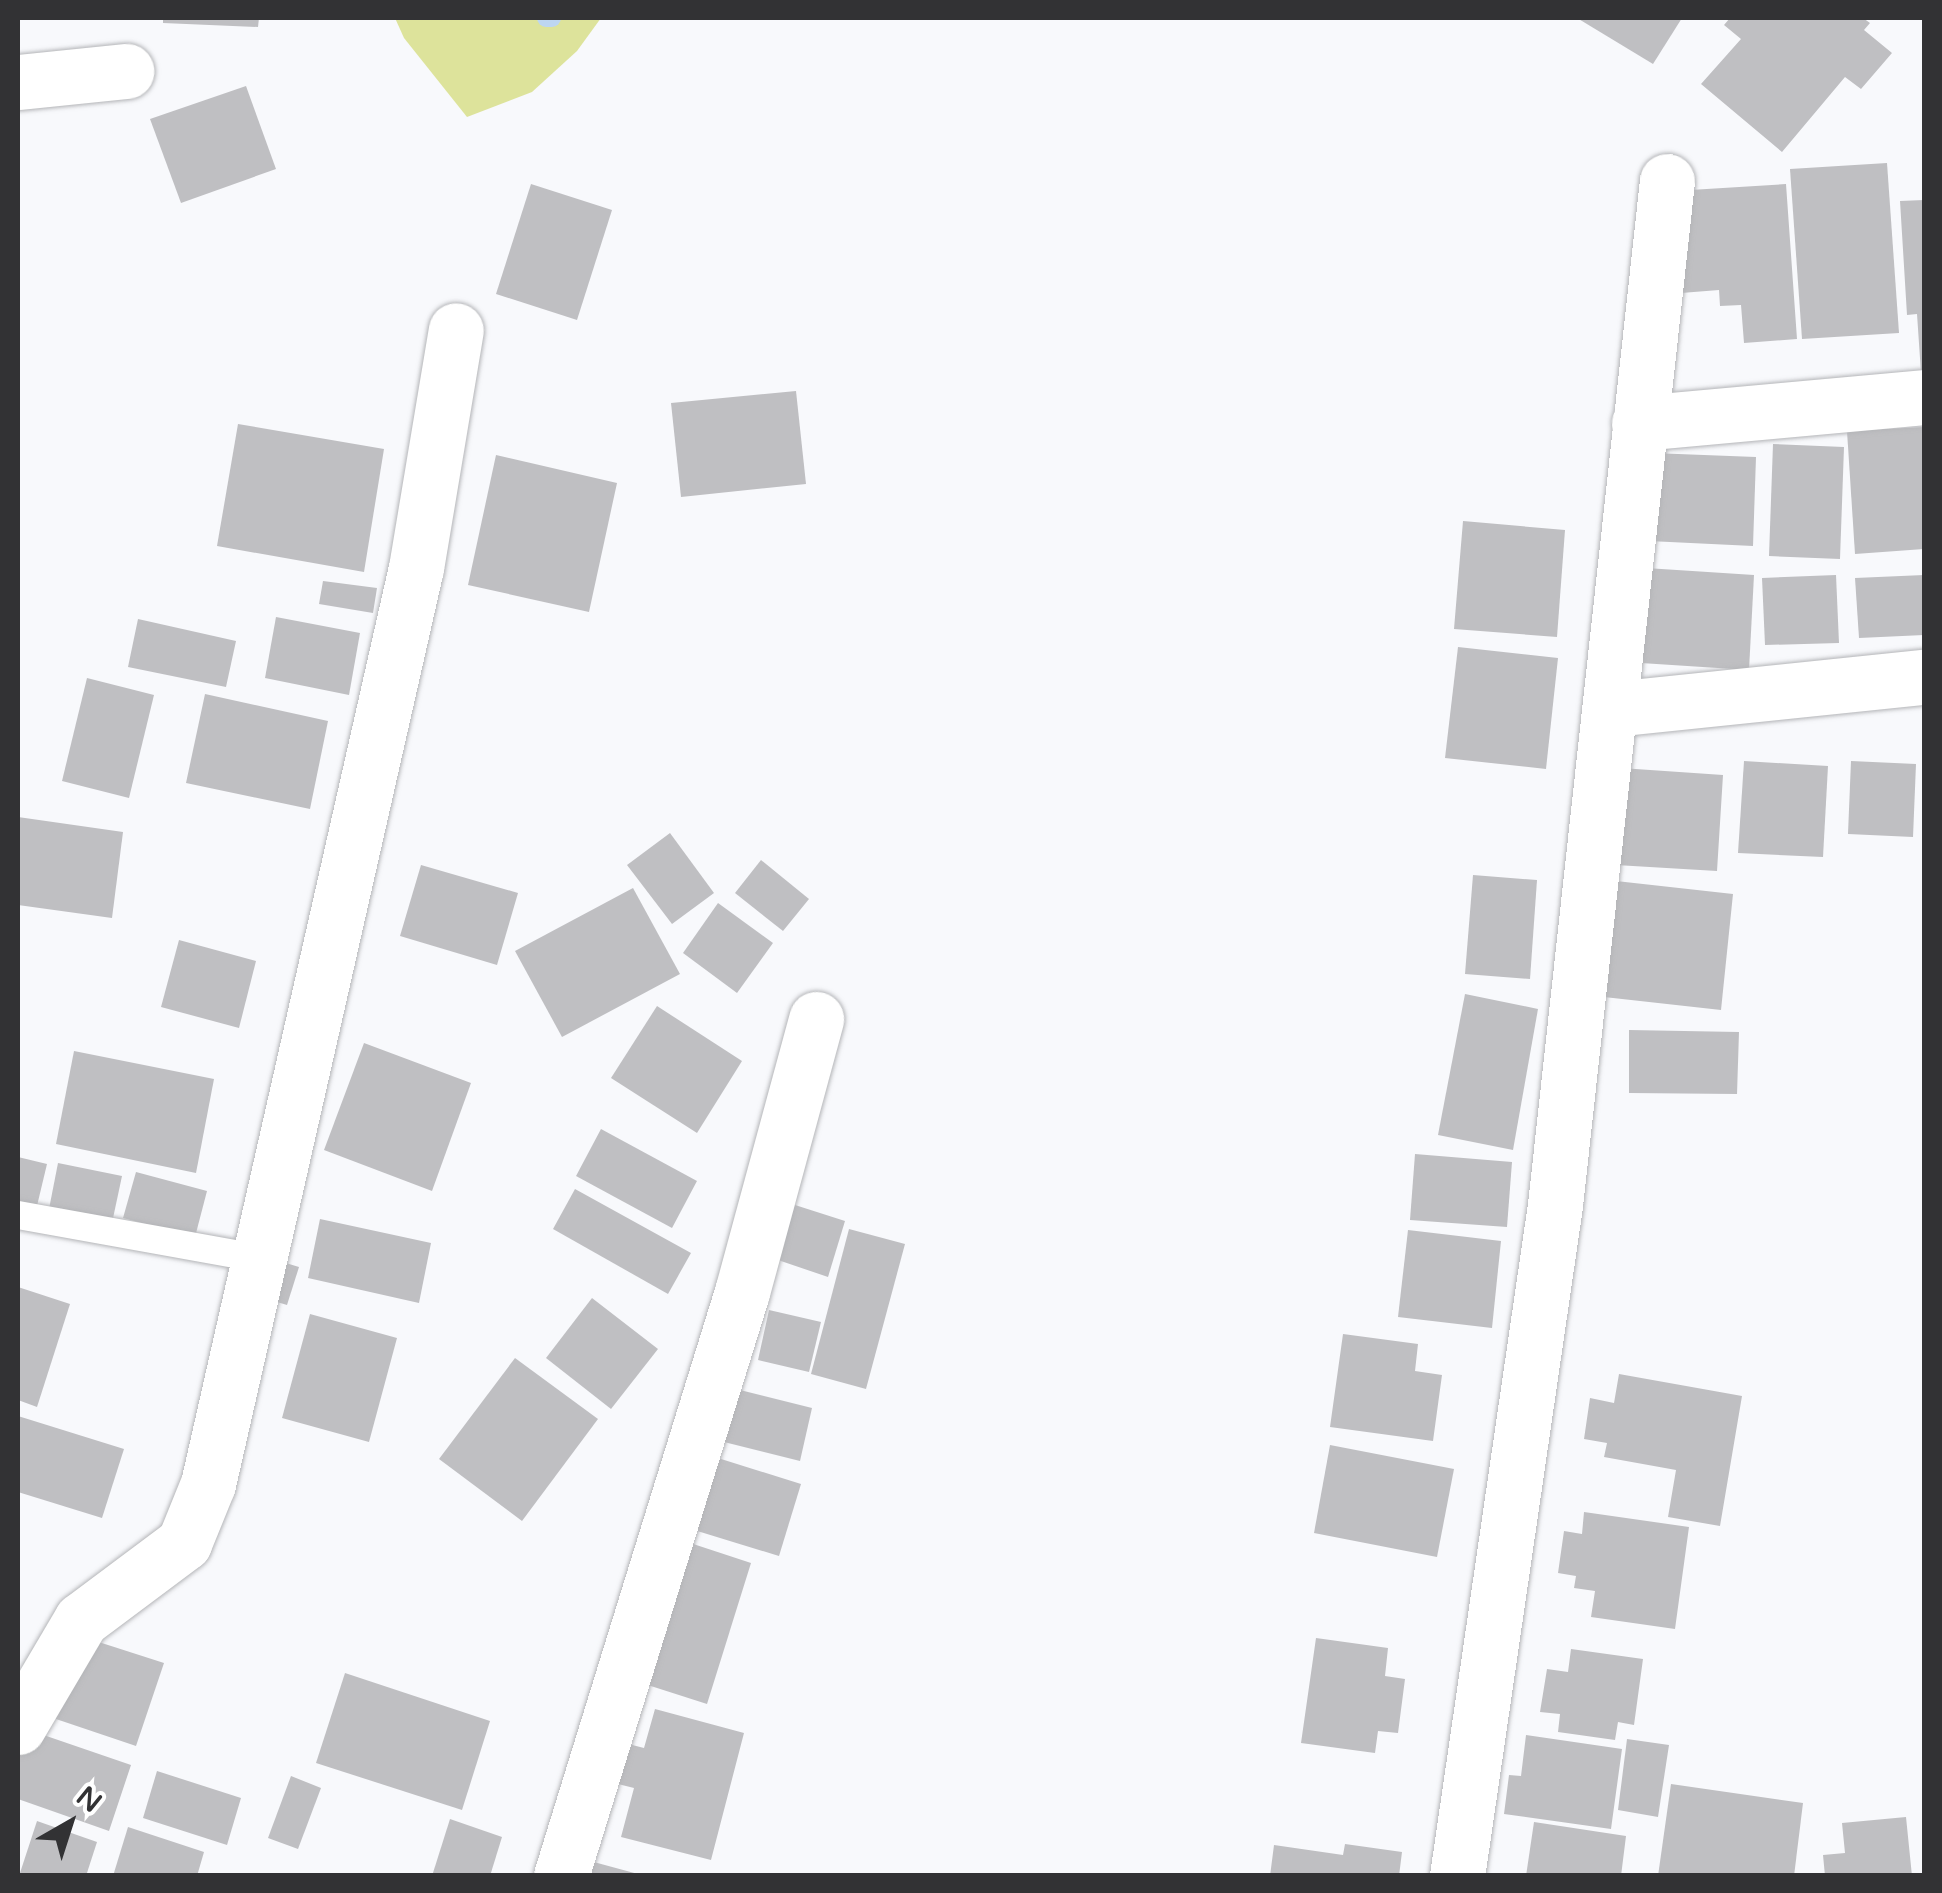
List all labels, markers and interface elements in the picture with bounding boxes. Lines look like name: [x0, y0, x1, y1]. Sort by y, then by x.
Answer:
north arrow: [20, 1773, 120, 1873]
text: N: [69, 1779, 108, 1820]

